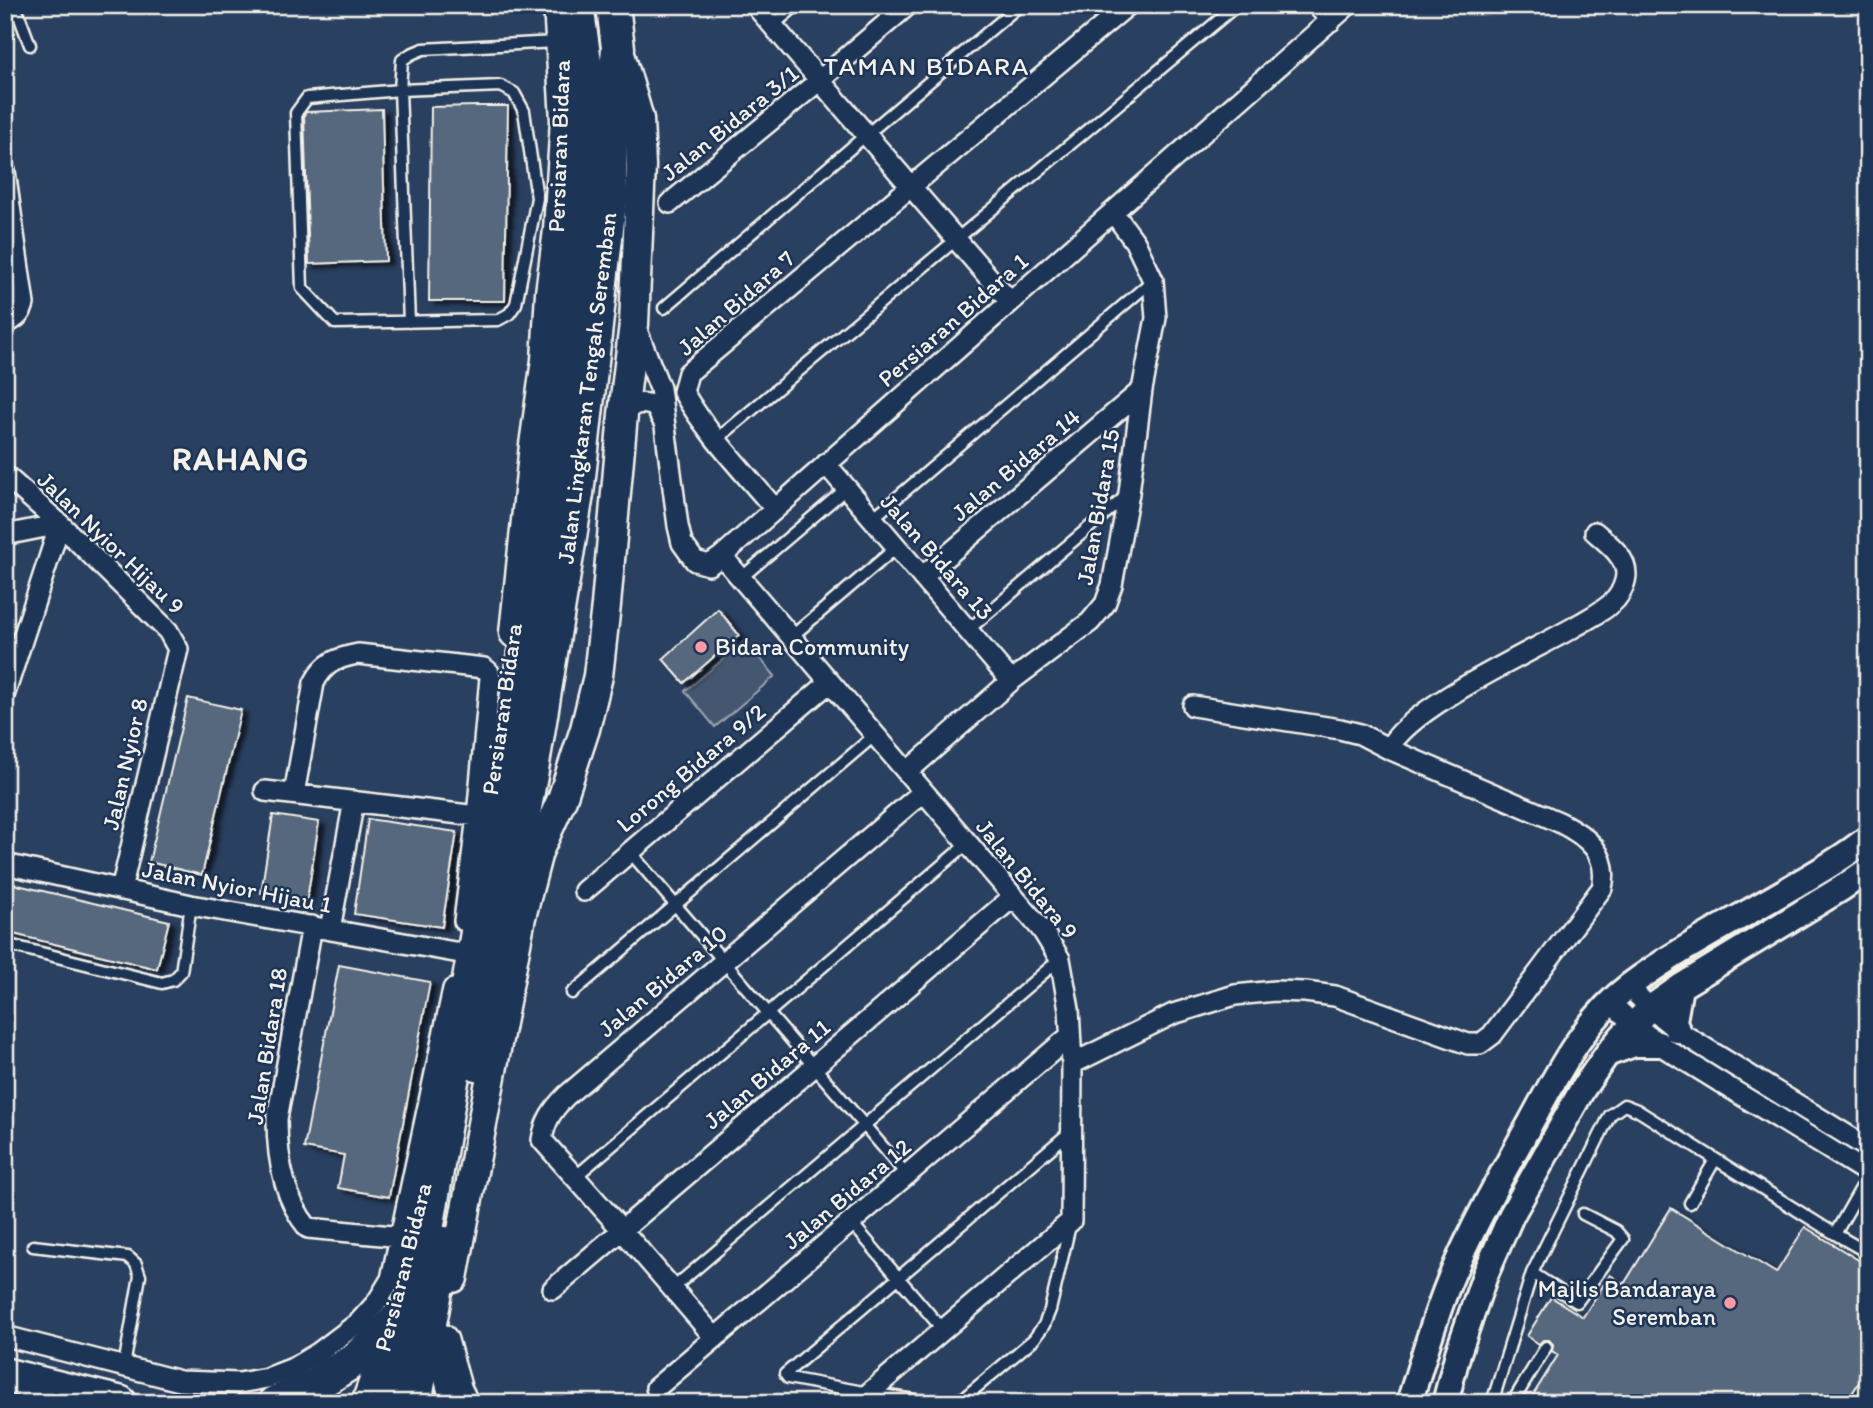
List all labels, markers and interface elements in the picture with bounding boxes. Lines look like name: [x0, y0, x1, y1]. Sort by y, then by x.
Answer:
district label: TAMAN BIDARA: [824, 50, 1030, 82]
street label: Persiaran Bidara: [541, 58, 576, 233]
street label: Jalan Bidara 3/1: [655, 58, 804, 187]
street label: Jalan Lingkaran Tengah Seremban: [551, 210, 622, 565]
street label: Jalan Bidara 7: [671, 244, 800, 361]
street label: Persiaran Bidara 1: [872, 246, 1034, 393]
street label: Jalan Bidara 14: [945, 402, 1086, 527]
street label: Jalan Bidara 15: [1070, 427, 1125, 587]
district label: RAHANG: [172, 440, 310, 478]
street label: Jalan Nyior Hijau 9: [32, 465, 191, 620]
street label: Jalan Bidara 13: [875, 487, 1000, 626]
street label: Persiaran Bidara: [475, 621, 528, 797]
place label: Bidara Community: [715, 632, 909, 661]
marker: Bidara Community: [693, 639, 709, 655]
street label: Jalan Nyior 8: [95, 695, 154, 833]
street label: Lorong Bidara 9/2: [610, 697, 771, 838]
street label: Jalan Bidara 9: [970, 813, 1085, 945]
street label: Jalan Nyior Hijau 1: [140, 854, 334, 919]
street label: Jalan Bidara 10: [592, 918, 733, 1043]
street label: Jalan Bidara 18: [240, 965, 293, 1126]
street label: Jalan Bidara 11: [697, 1012, 836, 1135]
street label: Jalan Bidara 12: [777, 1132, 917, 1255]
street label: Persiaran Bidara: [367, 1179, 438, 1354]
place label: Majlis Bandaraya Seremban: [1538, 1274, 1717, 1331]
marker: Majlis Bandaraya Seremban: [1722, 1295, 1738, 1311]

